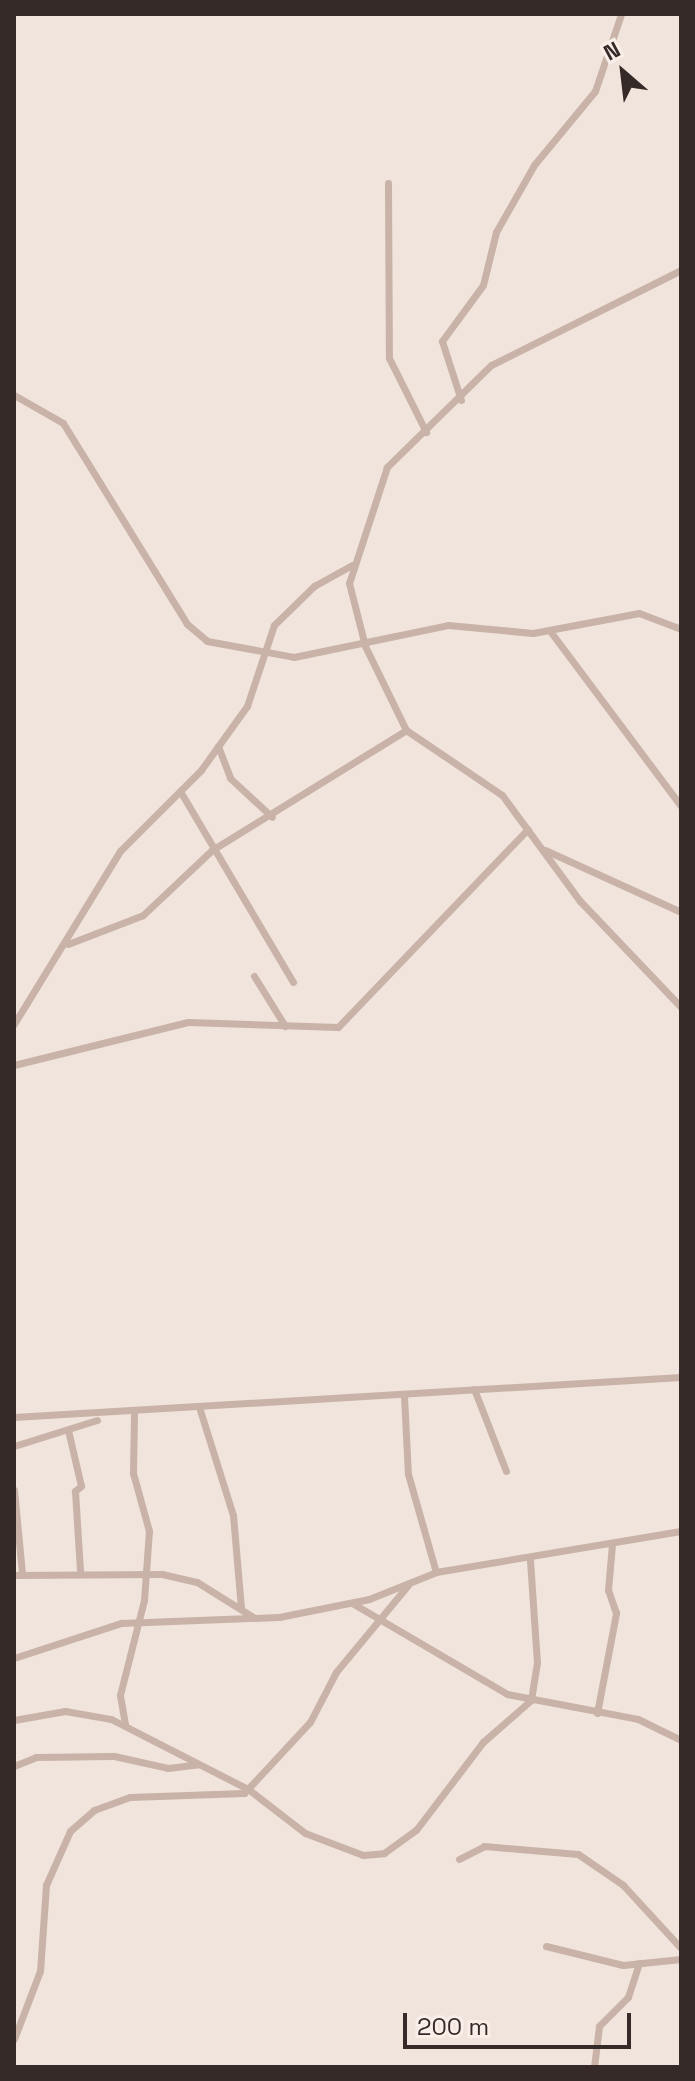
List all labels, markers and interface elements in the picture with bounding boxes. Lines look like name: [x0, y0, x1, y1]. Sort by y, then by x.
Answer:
north arrow: [583, 32, 663, 112]
text: N: [599, 35, 625, 67]
scale bar: [407, 1997, 635, 2047]
text: 200 m: [417, 2011, 489, 2042]

